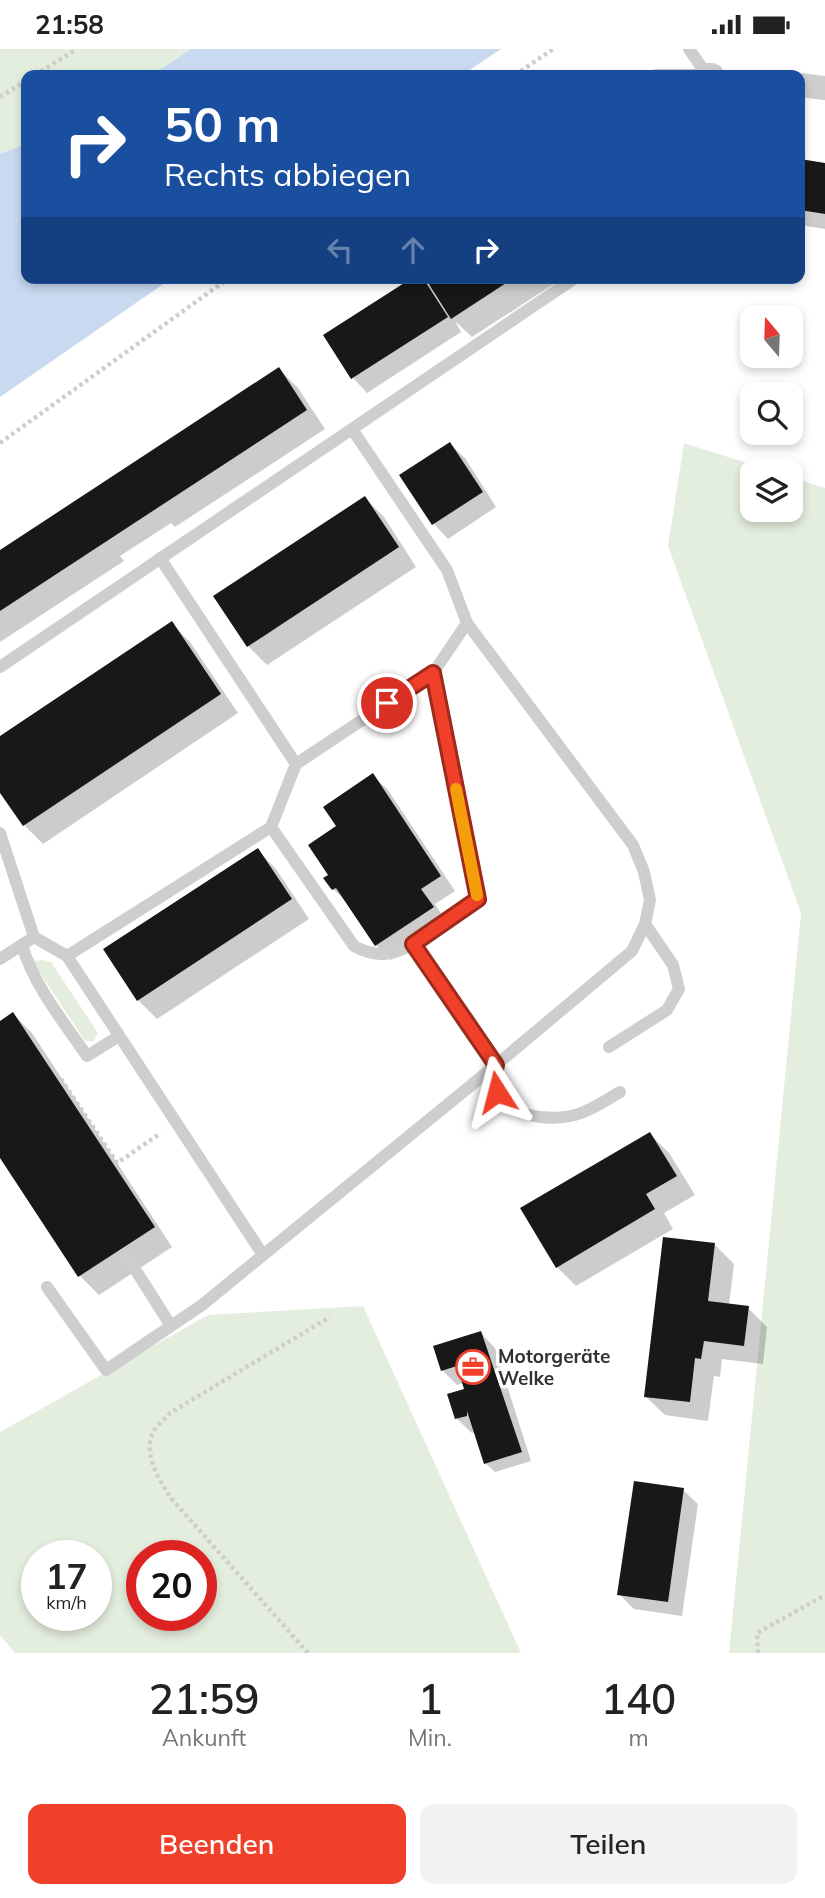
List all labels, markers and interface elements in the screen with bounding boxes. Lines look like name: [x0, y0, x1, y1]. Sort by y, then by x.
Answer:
text: 21:58: [35, 8, 104, 41]
text: 50 m: [164, 93, 280, 154]
icon: right: [49, 98, 140, 189]
text: Rechts abbiegen: [164, 154, 411, 194]
icon: left: [321, 231, 359, 269]
icon: ahead: [394, 231, 432, 269]
icon: right: [467, 231, 505, 269]
north arrow: [740, 305, 803, 367]
map controls: [740, 305, 803, 522]
button: search: [740, 382, 803, 445]
button: layers: [740, 459, 803, 522]
pin: [357, 673, 417, 733]
icon: arrive: [368, 684, 406, 722]
position arrow: [460, 1055, 534, 1129]
place label: Motorgeräte Welke: [498, 1344, 610, 1390]
office icon: Motorgeräte Welke: [454, 1348, 492, 1386]
speed limit sign: 20: [126, 1540, 217, 1631]
text: 17: [45, 1554, 88, 1598]
text: km/h: [46, 1591, 87, 1614]
text: 21:59: [149, 1672, 259, 1725]
text: 1: [417, 1672, 443, 1725]
text: 140: [601, 1672, 676, 1725]
text: Ankunft: [162, 1723, 246, 1752]
text: Min.: [408, 1723, 452, 1752]
text: m: [628, 1723, 649, 1752]
button: Beenden: [28, 1804, 406, 1884]
button: Teilen: [420, 1804, 797, 1884]

